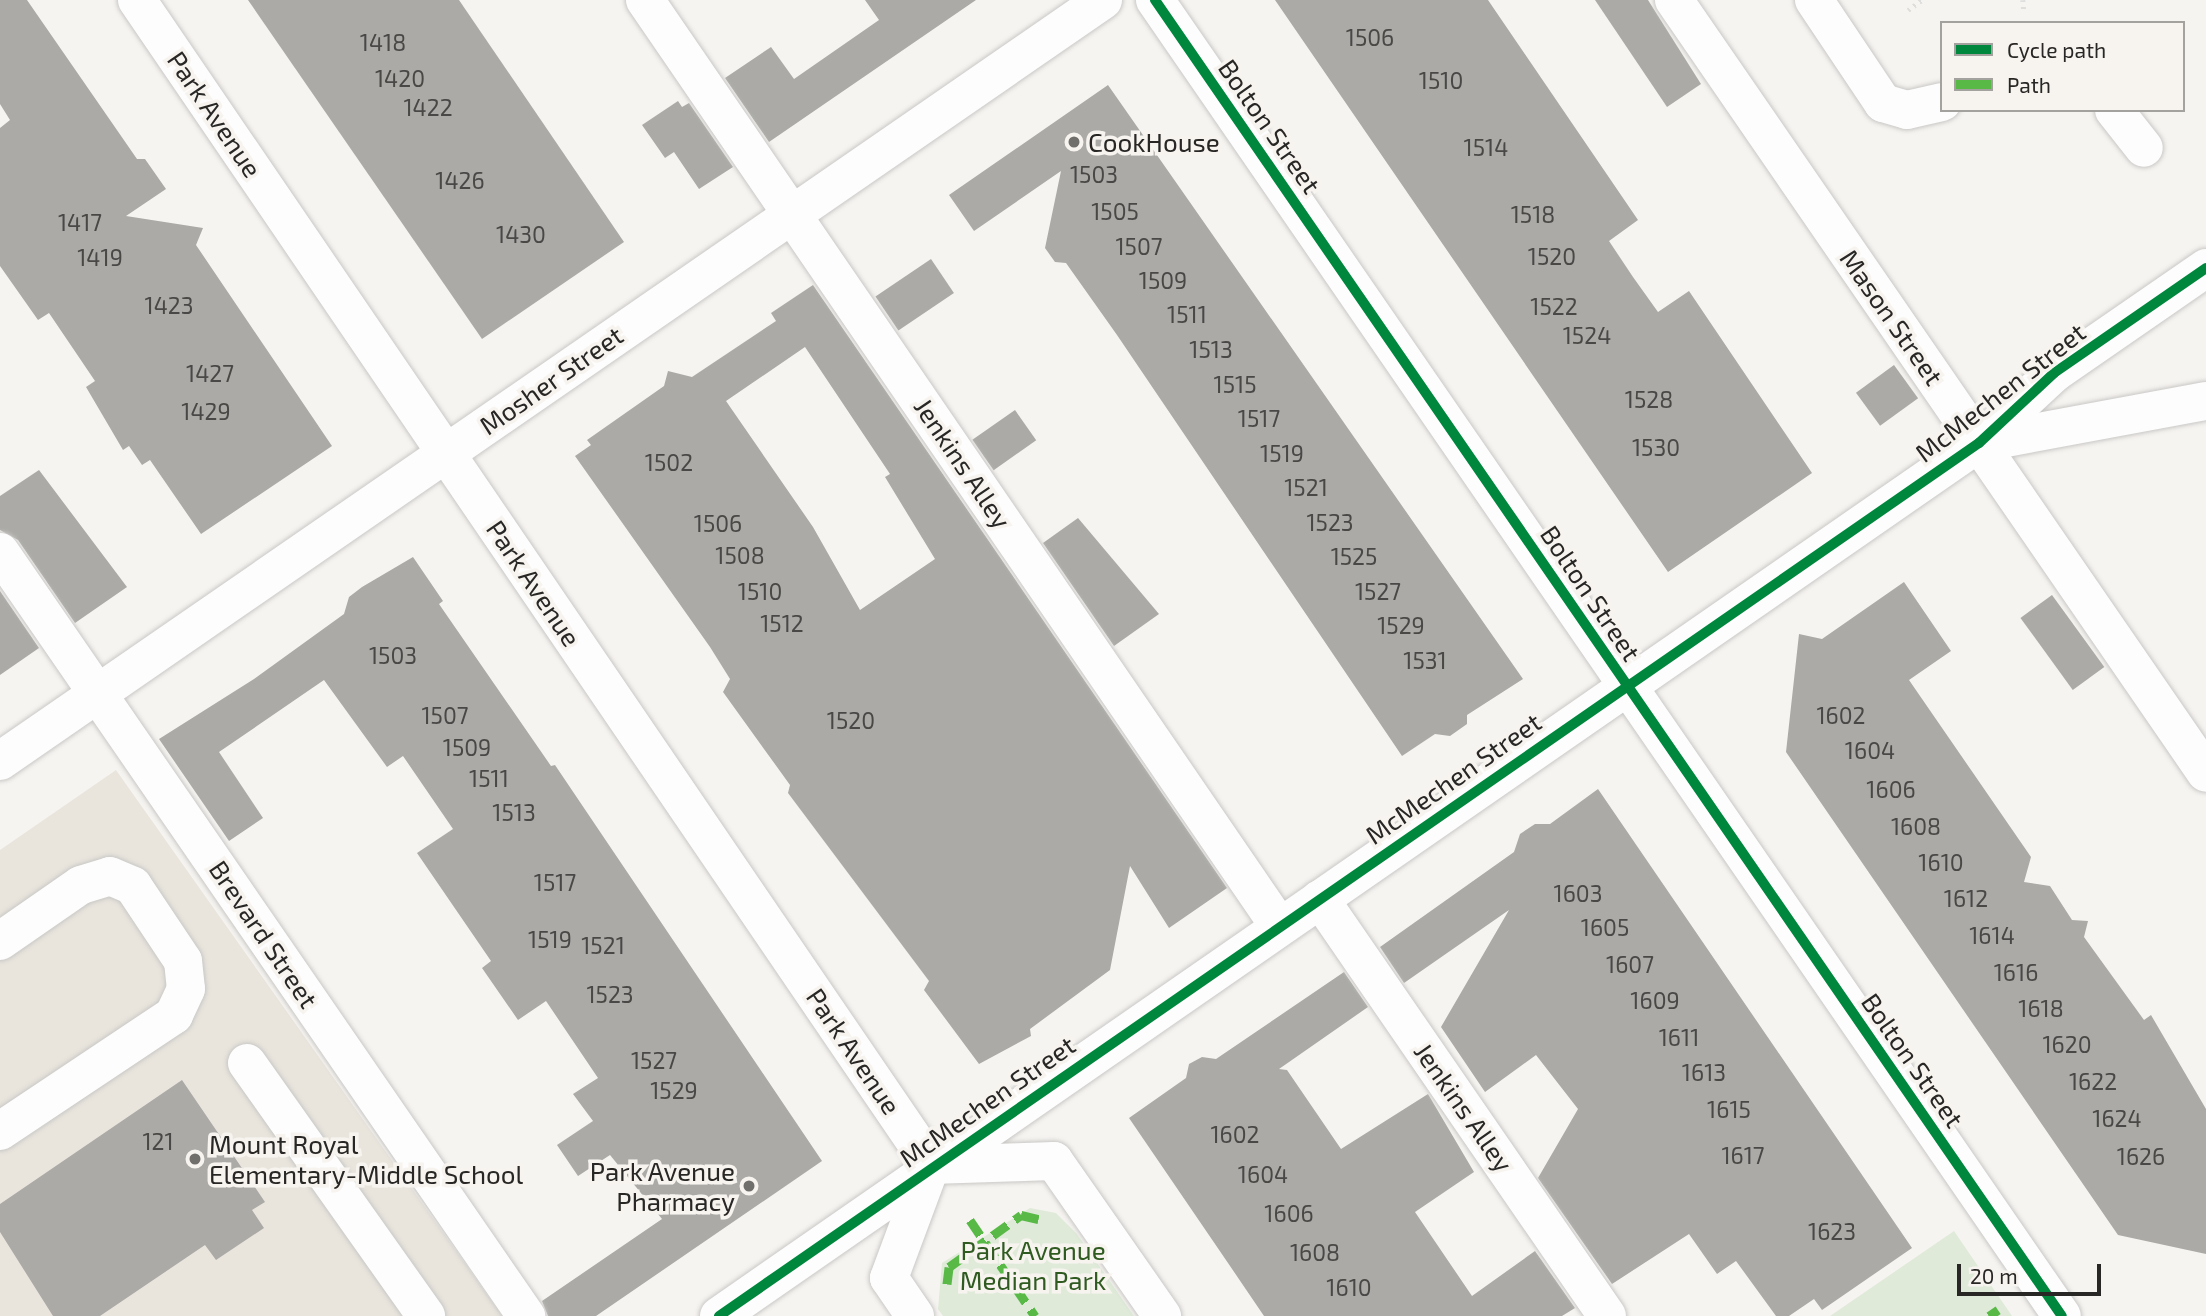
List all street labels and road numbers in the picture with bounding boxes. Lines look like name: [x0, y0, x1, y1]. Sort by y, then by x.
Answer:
street label: Park Avenue: [161, 45, 269, 183]
street label: Bolton Street: [1212, 53, 1328, 199]
street label: Mason Street: [1834, 243, 1950, 391]
street label: McMechen Street: [1909, 316, 2091, 468]
street label: Mosher Street: [473, 319, 629, 441]
street label: Jenkins Alley: [908, 392, 1018, 534]
street label: Park Avenue: [480, 514, 588, 652]
street label: Bolton Street: [1534, 520, 1648, 666]
street label: McMechen Street: [1359, 706, 1547, 850]
street label: Brevard Street: [203, 854, 325, 1014]
street label: Park Avenue: [800, 982, 908, 1120]
street label: Bolton Street: [1855, 987, 1971, 1133]
street label: McMechen Street: [893, 1029, 1081, 1173]
street label: Jenkins Alley: [1408, 1036, 1520, 1178]

